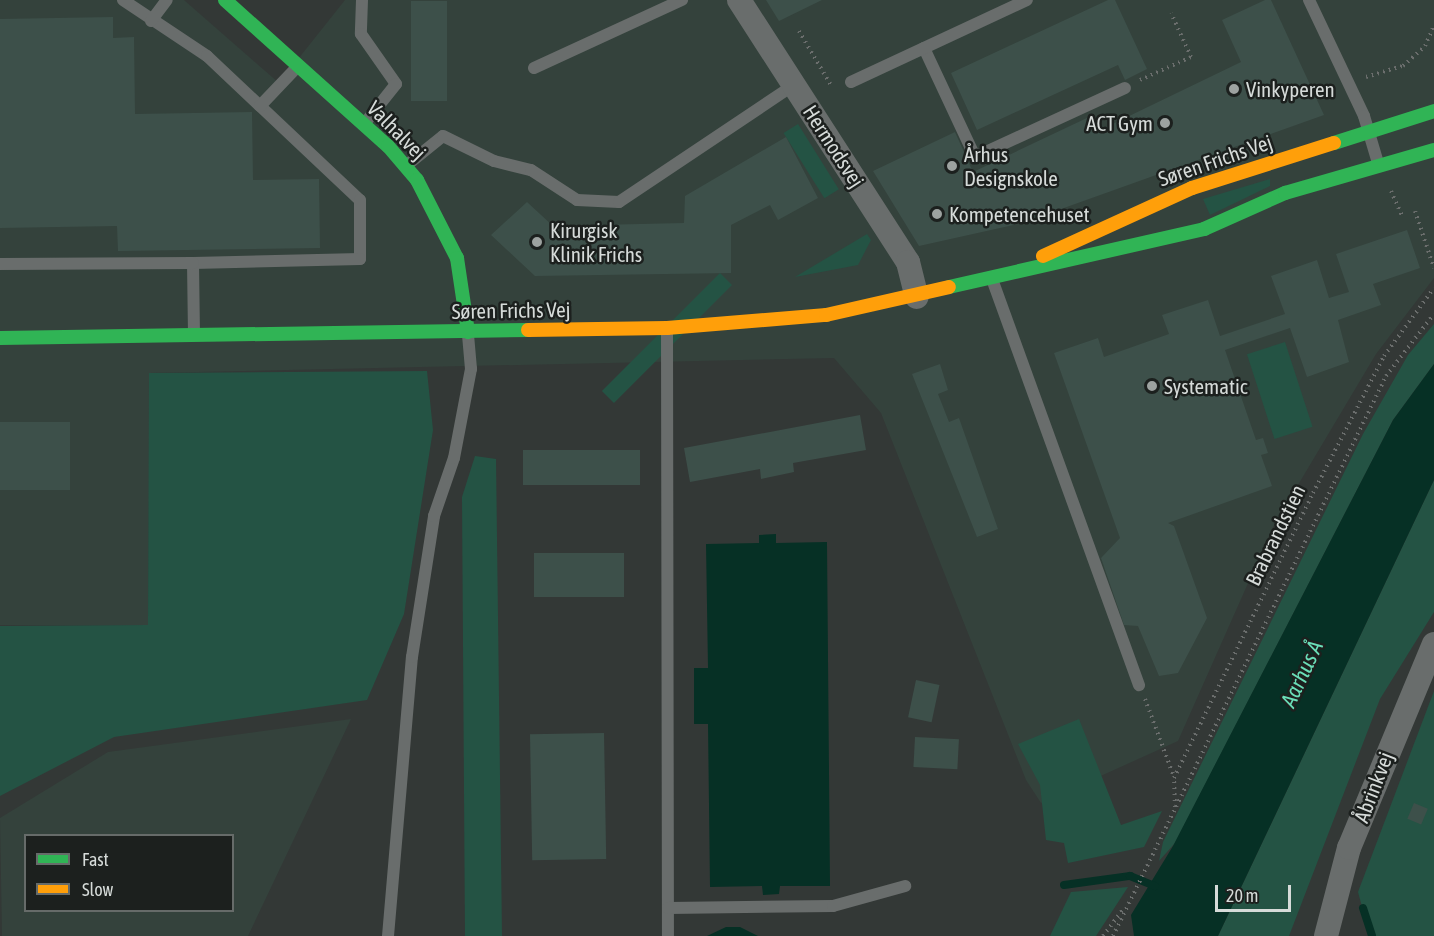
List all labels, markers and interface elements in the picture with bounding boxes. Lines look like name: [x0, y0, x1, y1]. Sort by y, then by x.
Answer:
place label: Vinkyperen: [1246, 76, 1335, 102]
marker: Vinkyperen: [1227, 82, 1241, 96]
street label: Valhalvej: [362, 95, 432, 165]
street label: Hermodsvej: [798, 100, 870, 192]
place label: ACT Gym: [1086, 110, 1153, 136]
marker: ACT Gym: [1158, 116, 1172, 130]
street label: Søren Frichs Vej: [1155, 129, 1275, 191]
place label: Århus Designskole: [964, 141, 1058, 191]
marker: Århus Designskole: [945, 159, 959, 173]
place label: Kompetencehuset: [949, 201, 1090, 227]
marker: Kompetencehuset: [930, 207, 944, 221]
place label: Kirurgisk Klinik Frichs: [550, 217, 642, 267]
marker: Kirurgisk Klinik Frichs: [528, 233, 546, 251]
street label: Søren Frichs Vej: [451, 296, 571, 324]
place label: Systematic: [1164, 373, 1248, 399]
marker: Systematic: [1145, 379, 1159, 393]
street label: Brabrandstien: [1240, 480, 1310, 590]
water label: Aarhus Å: [1275, 637, 1329, 711]
street label: Åbrinkvej: [1348, 748, 1398, 826]
legend: [24, 834, 234, 912]
text: Fast: [82, 849, 109, 870]
scale bar: [1218, 873, 1294, 911]
text: Slow: [82, 879, 113, 900]
text: 20 m: [1226, 885, 1258, 906]

